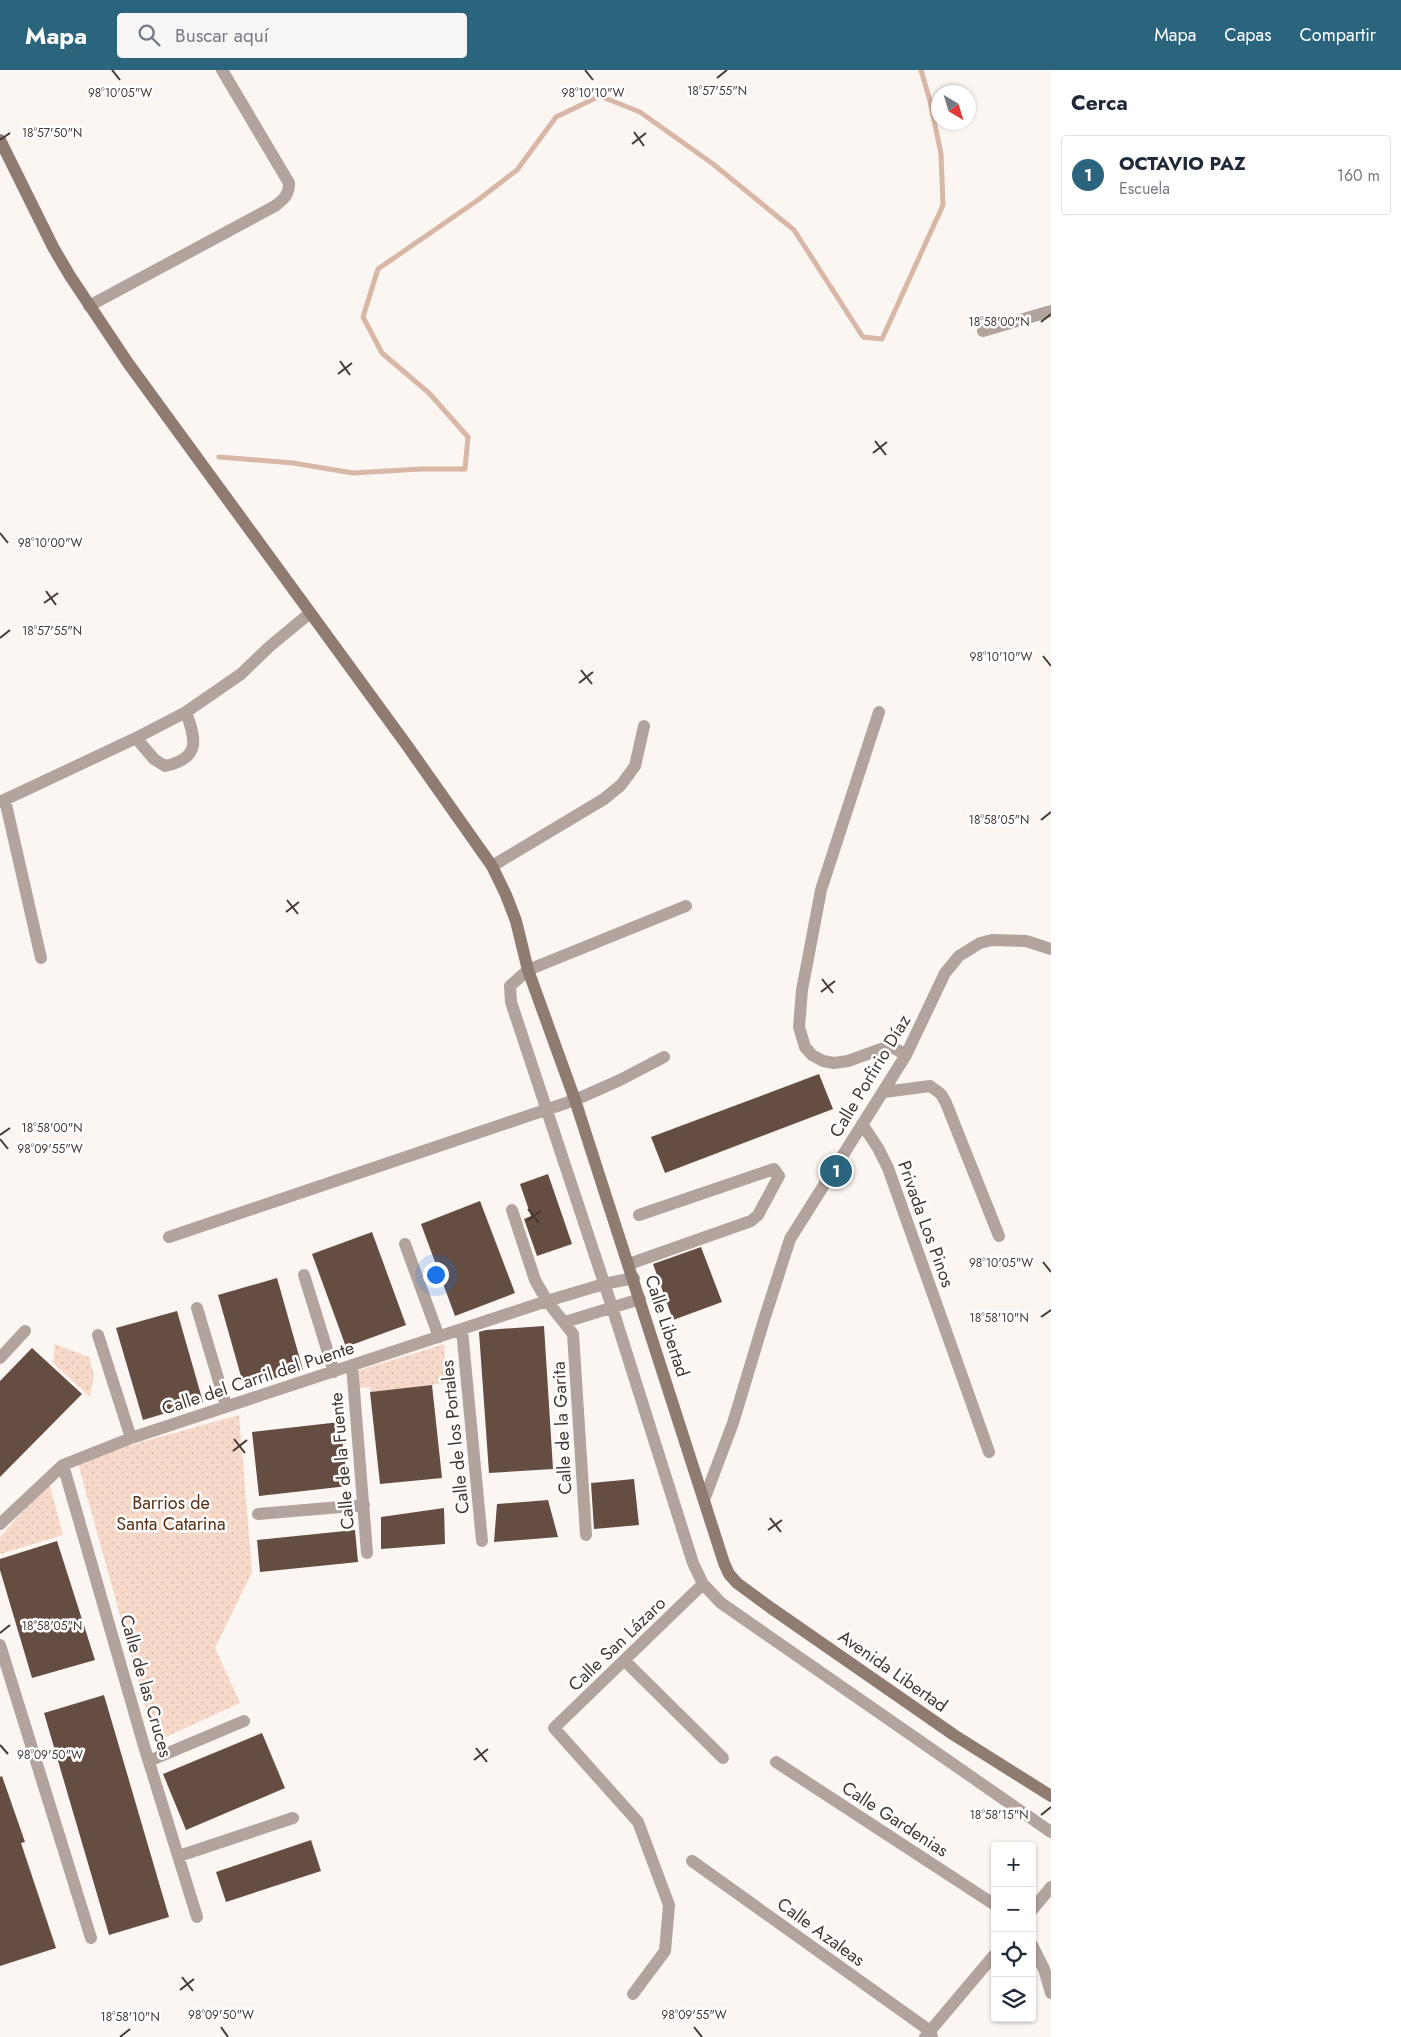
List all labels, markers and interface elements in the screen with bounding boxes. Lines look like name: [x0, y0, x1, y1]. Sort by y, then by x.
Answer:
search box: [117, 13, 467, 58]
text: Mapa: [25, 18, 87, 53]
icon: search: [135, 21, 163, 49]
text: Buscar aquí: [175, 22, 269, 49]
text: Mapa: [1154, 22, 1196, 48]
text: Capas: [1224, 22, 1272, 48]
text: Compartir: [1300, 22, 1376, 48]
text: 18°57'55"N: [687, 82, 747, 100]
text: 98°10'05"W: [88, 84, 152, 102]
text: 98°10'10"W: [562, 84, 625, 102]
north arrow: [931, 85, 976, 130]
text: Cerca: [1071, 88, 1128, 118]
text: 18°57'50"N: [22, 124, 82, 142]
text: OCTAVIO PAZ: [1119, 150, 1246, 177]
text: 1: [1084, 164, 1092, 187]
text: 160 m: [1337, 164, 1380, 187]
text: Escuela: [1119, 177, 1170, 200]
text: 18°58'00"N: [968, 313, 1030, 331]
text: 98°10'00"W: [18, 534, 82, 552]
text: 18°57'55"N: [22, 622, 82, 640]
text: 98°10'10"W: [970, 648, 1033, 666]
text: 18°58'05"N: [969, 811, 1029, 829]
street label: Calle Porfirio Díaz: [823, 1009, 917, 1142]
text: 18°58'00"N: [21, 1119, 83, 1137]
text: 98°09'55"W: [17, 1140, 83, 1158]
pin: 1: [820, 1152, 852, 1190]
street label: Privada Los Pinos: [891, 1157, 961, 1291]
text: 98°10'05"W: [969, 1254, 1033, 1272]
your location: [423, 1262, 449, 1288]
street label: Calle Libertad: [638, 1272, 696, 1380]
text: 18°58'10"N: [969, 1309, 1029, 1327]
street label: Calle del Carril del Puente: [158, 1335, 358, 1421]
street label: Calle de los Portales: [434, 1359, 476, 1515]
street label: Calle de la Garita: [546, 1361, 578, 1495]
street label: Calle de la Fuente: [323, 1391, 361, 1531]
park label: Barrios de Santa Catarina: [116, 1490, 226, 1537]
street label: Calle San Lázaro: [562, 1590, 672, 1697]
street label: Calle de las Cruces: [113, 1612, 179, 1760]
text: 18°58'05"N: [22, 1617, 82, 1635]
street label: Avenida Libertad: [833, 1624, 953, 1718]
text: 98°09'50"W: [17, 1746, 83, 1764]
street label: Calle Gardenias: [837, 1775, 953, 1863]
text: 18°58'15"N: [969, 1806, 1029, 1824]
map controls: [991, 1842, 1036, 2022]
button: +: [991, 1842, 1036, 1887]
button: −: [991, 1887, 1036, 1932]
street label: Calle Azaleas: [772, 1891, 870, 1973]
button: locate: [991, 1932, 1036, 1977]
button: layers: [991, 1977, 1036, 2022]
text: 98°09'50"W: [188, 2006, 254, 2024]
text: 98°09'55"W: [661, 2006, 727, 2024]
text: 18°58'10"N: [100, 2008, 160, 2026]

